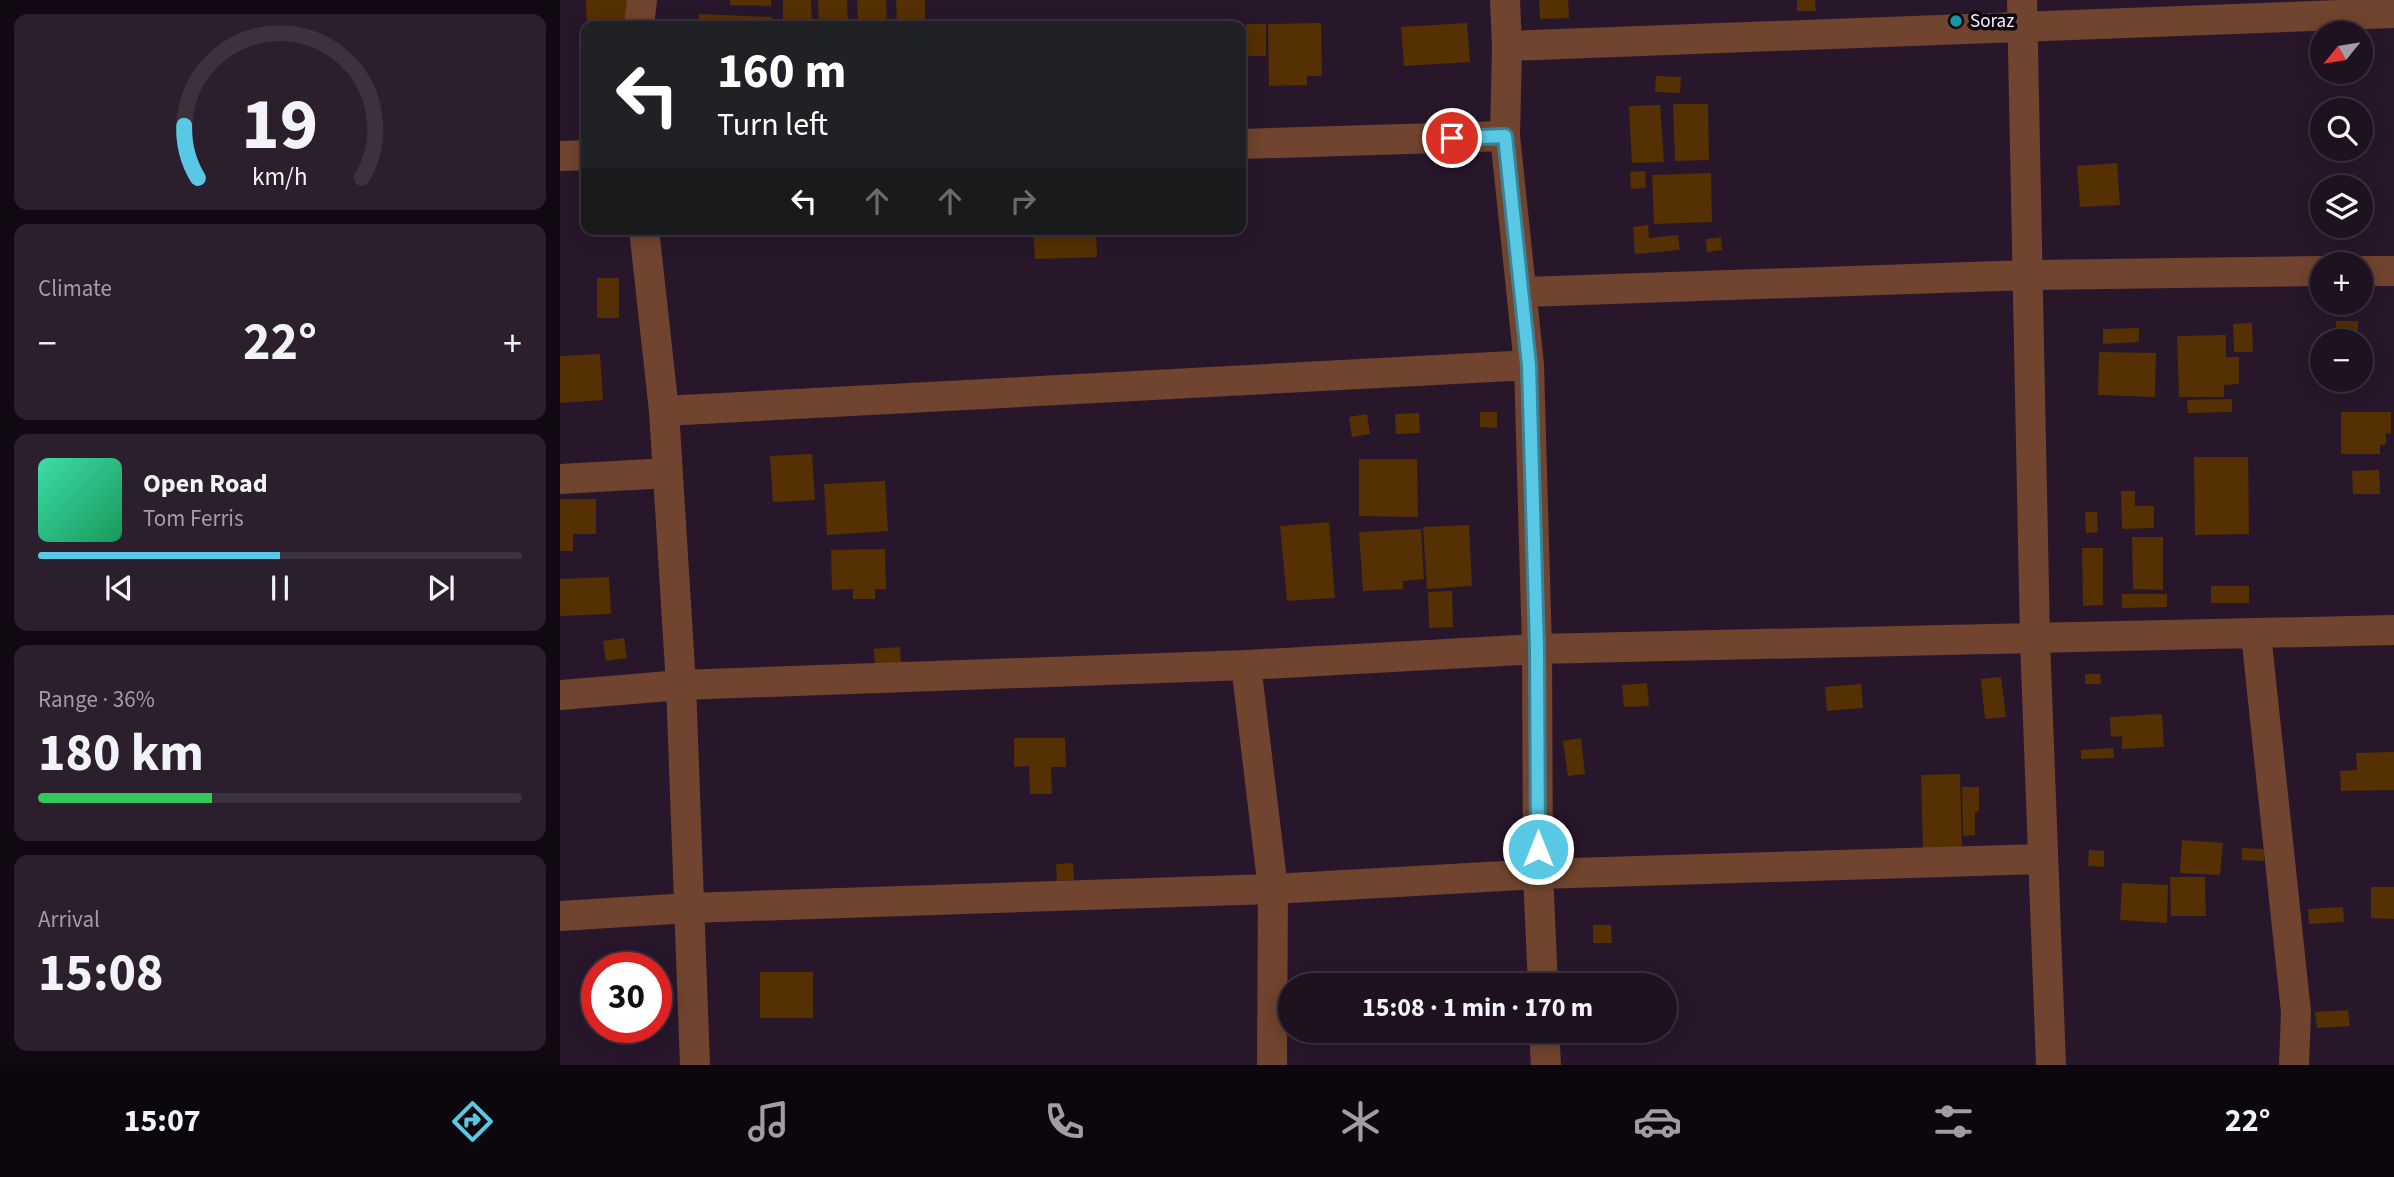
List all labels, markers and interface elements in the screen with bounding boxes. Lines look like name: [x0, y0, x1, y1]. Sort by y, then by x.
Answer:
place label: Soraz: [1970, 8, 2014, 35]
marker: Soraz: [1948, 13, 1964, 29]
north arrow: [2310, 21, 2373, 84]
map controls: [2310, 21, 2373, 392]
text: 160 m: [717, 37, 846, 107]
icon: left: [602, 49, 693, 140]
text: 19: [242, 73, 318, 177]
button: search: [2310, 98, 2373, 161]
text: Turn left: [717, 102, 828, 148]
pin: [1422, 108, 1482, 168]
icon: arrive: [1433, 119, 1471, 157]
text: km/h: [252, 159, 308, 195]
button: layers: [2310, 175, 2373, 238]
icon: left: [785, 182, 823, 220]
icon: ahead: [858, 182, 896, 220]
icon: ahead: [931, 182, 969, 220]
icon: right: [1004, 182, 1042, 220]
button: +: [2310, 252, 2373, 315]
text: Climate: [38, 272, 112, 305]
text: 22°: [243, 306, 317, 380]
text: −: [38, 317, 57, 371]
text: +: [503, 317, 522, 371]
button: −: [2310, 329, 2373, 392]
text: Open Road: [143, 465, 268, 502]
text: Tom Ferris: [143, 502, 244, 535]
icon: previous: [100, 569, 138, 607]
icon: pause: [261, 569, 299, 607]
icon: next: [422, 569, 460, 607]
text: Range · 36%: [38, 683, 155, 716]
text: 180 km: [38, 717, 204, 791]
position arrow: [1501, 812, 1575, 886]
text: Arrival: [38, 903, 100, 936]
text: 15:08: [38, 937, 163, 1011]
speed limit sign: 30: [581, 952, 672, 1043]
text: 15:08 · 1 min · 170 m: [1362, 989, 1593, 1026]
icon: directions: [448, 1097, 497, 1146]
icon: music: [744, 1097, 793, 1146]
icon: phone: [1040, 1097, 1089, 1146]
icon: climate: [1336, 1097, 1385, 1146]
icon: car: [1633, 1097, 1682, 1146]
icon: filters: [1929, 1097, 1978, 1146]
text: 15:07: [124, 1098, 201, 1144]
text: 22°: [2225, 1098, 2270, 1144]

